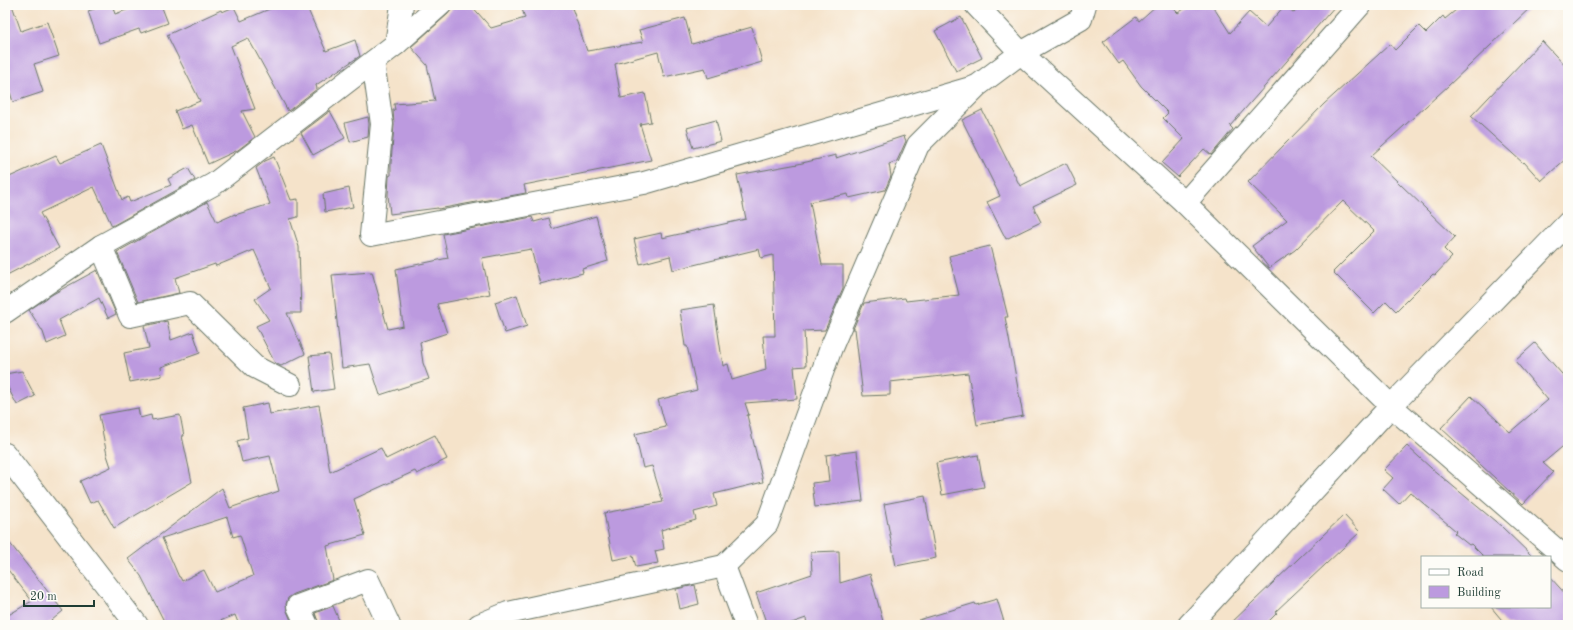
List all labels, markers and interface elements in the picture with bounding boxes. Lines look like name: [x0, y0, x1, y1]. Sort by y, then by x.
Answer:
legend: [1421, 556, 1551, 608]
text: Road: [1457, 567, 1484, 579]
scale bar: [24, 582, 94, 608]
text: Building: [1457, 587, 1501, 599]
text: 20 m: [30, 591, 57, 603]

